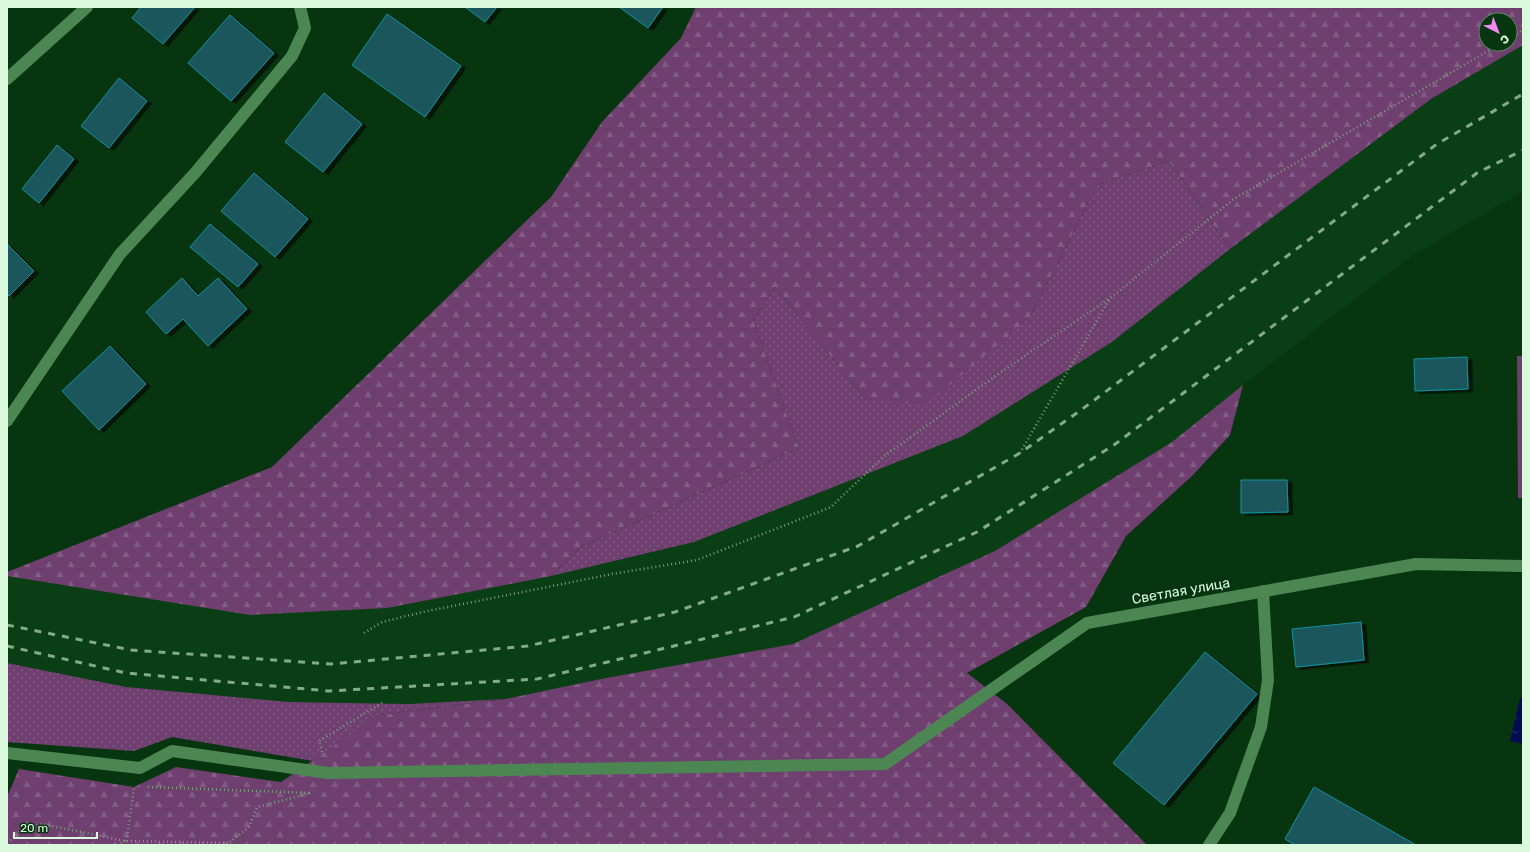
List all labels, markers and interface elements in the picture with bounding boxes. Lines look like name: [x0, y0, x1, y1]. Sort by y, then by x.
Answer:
north arrow: [1478, 12, 1518, 52]
text: С: [1497, 32, 1512, 47]
street label: Светлая улица: [1131, 574, 1231, 608]
scale bar: [14, 814, 97, 840]
text: 20 m: [20, 821, 48, 835]

